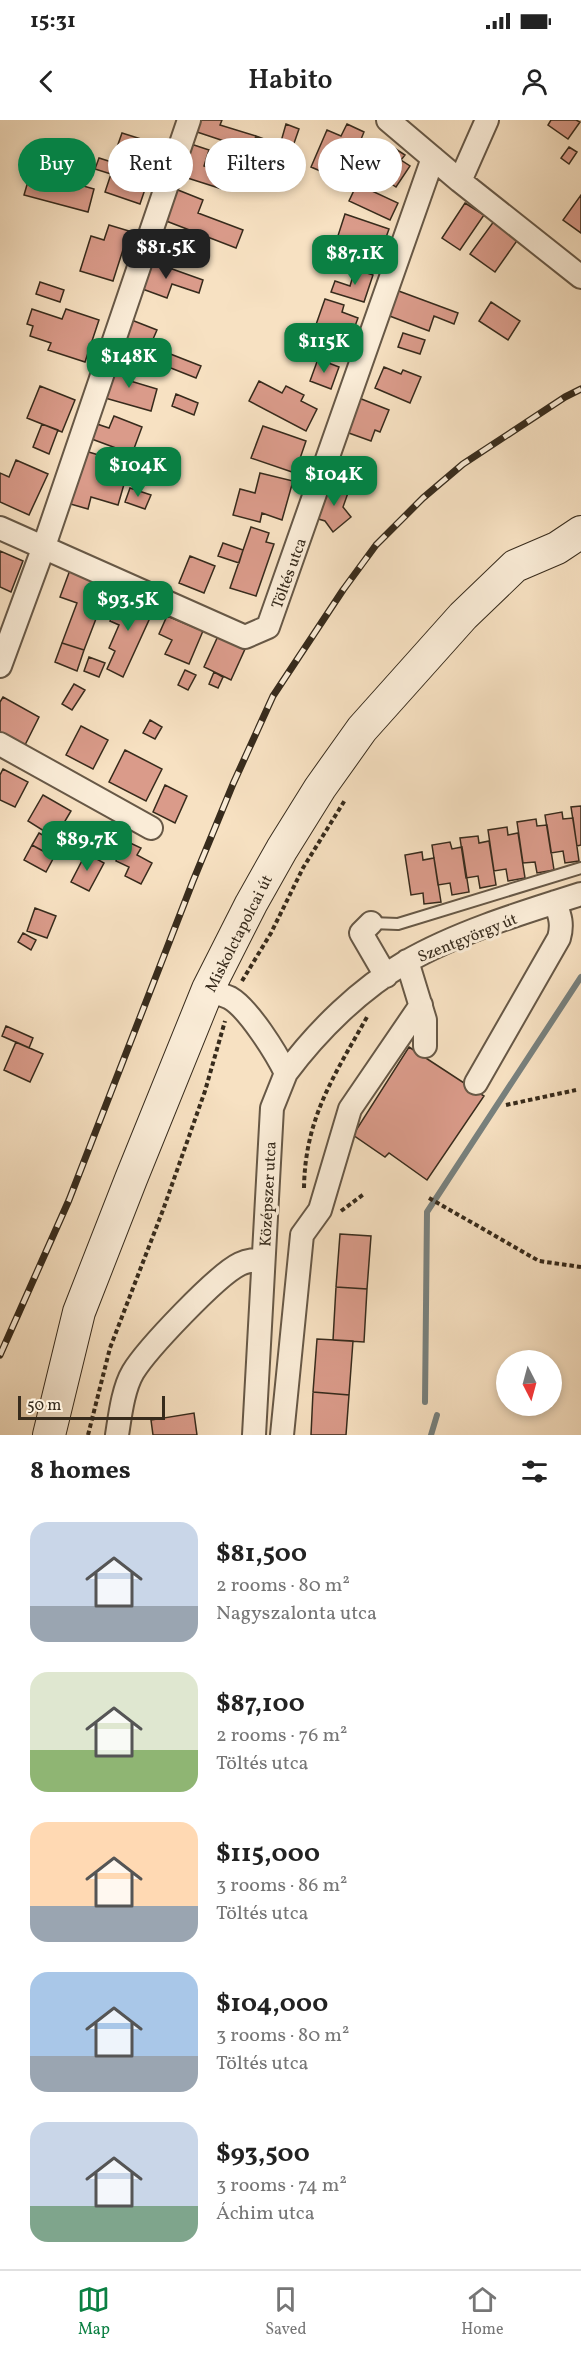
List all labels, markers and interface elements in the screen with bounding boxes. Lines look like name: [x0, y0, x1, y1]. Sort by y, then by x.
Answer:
text: 15:31: [30, 6, 76, 37]
text: Habito: [248, 62, 333, 100]
icon: back: [30, 65, 63, 98]
icon: person: [518, 65, 551, 98]
chip: Buy: [18, 138, 96, 192]
chip: Rent: [108, 138, 193, 192]
chip: Filters: [205, 138, 306, 192]
chip: New: [318, 138, 402, 192]
pin: $81.5K: [117, 229, 215, 280]
text: $81.5K: [136, 234, 196, 262]
pin: $87.1K: [306, 235, 404, 286]
text: $87.1K: [326, 240, 384, 268]
pin: $115K: [282, 323, 366, 374]
text: $115K: [298, 328, 350, 356]
pin: $148K: [87, 338, 171, 389]
text: $148K: [101, 343, 157, 371]
pin: $104K: [96, 447, 180, 498]
text: $104K: [109, 452, 167, 480]
pin: $104K: [292, 456, 376, 507]
text: $104K: [305, 461, 363, 489]
street label: Töltés utca: [267, 535, 313, 612]
pin: $93.5K: [79, 581, 177, 632]
text: $93.5K: [97, 586, 159, 614]
pin: $89.7K: [38, 821, 136, 872]
text: $89.7K: [56, 826, 118, 854]
street label: Miskolctapolcai út: [201, 871, 279, 996]
street label: Szentgyörgy út: [415, 909, 521, 969]
street label: Középszer utca: [255, 1141, 283, 1247]
north arrow: [496, 1350, 562, 1416]
map controls: [496, 1350, 562, 1416]
scale bar: [18, 1393, 165, 1420]
text: 50 m: [27, 1395, 61, 1417]
text: 8 homes: [30, 1453, 131, 1489]
icon: filters: [518, 1455, 551, 1488]
text: $81,500: [216, 1536, 307, 1572]
icon: home: [78, 1546, 150, 1618]
text: 2 rooms · 80 m²: [216, 1572, 350, 1600]
text: Nagyszalonta utca: [216, 1600, 377, 1628]
text: $87,100: [216, 1686, 305, 1722]
icon: home: [78, 1696, 150, 1768]
text: 2 rooms · 76 m²: [216, 1722, 348, 1750]
text: Töltés utca: [216, 1750, 309, 1778]
text: $115,000: [216, 1836, 320, 1872]
icon: home: [78, 1846, 150, 1918]
text: 3 rooms · 86 m²: [216, 1872, 347, 1900]
text: Töltés utca: [216, 1900, 309, 1928]
text: $104,000: [216, 1986, 328, 2022]
icon: home: [78, 1996, 150, 2068]
text: 3 rooms · 80 m²: [216, 2022, 349, 2050]
text: Töltés utca: [216, 2050, 309, 2078]
text: $93,500: [216, 2136, 310, 2172]
icon: home: [78, 2146, 150, 2218]
text: 3 rooms · 74 m²: [216, 2172, 347, 2200]
text: Áchim utca: [216, 2200, 315, 2228]
tab: Map: [77, 2283, 110, 2341]
tab: Saved: [265, 2283, 306, 2341]
tab: Home: [461, 2283, 504, 2341]

